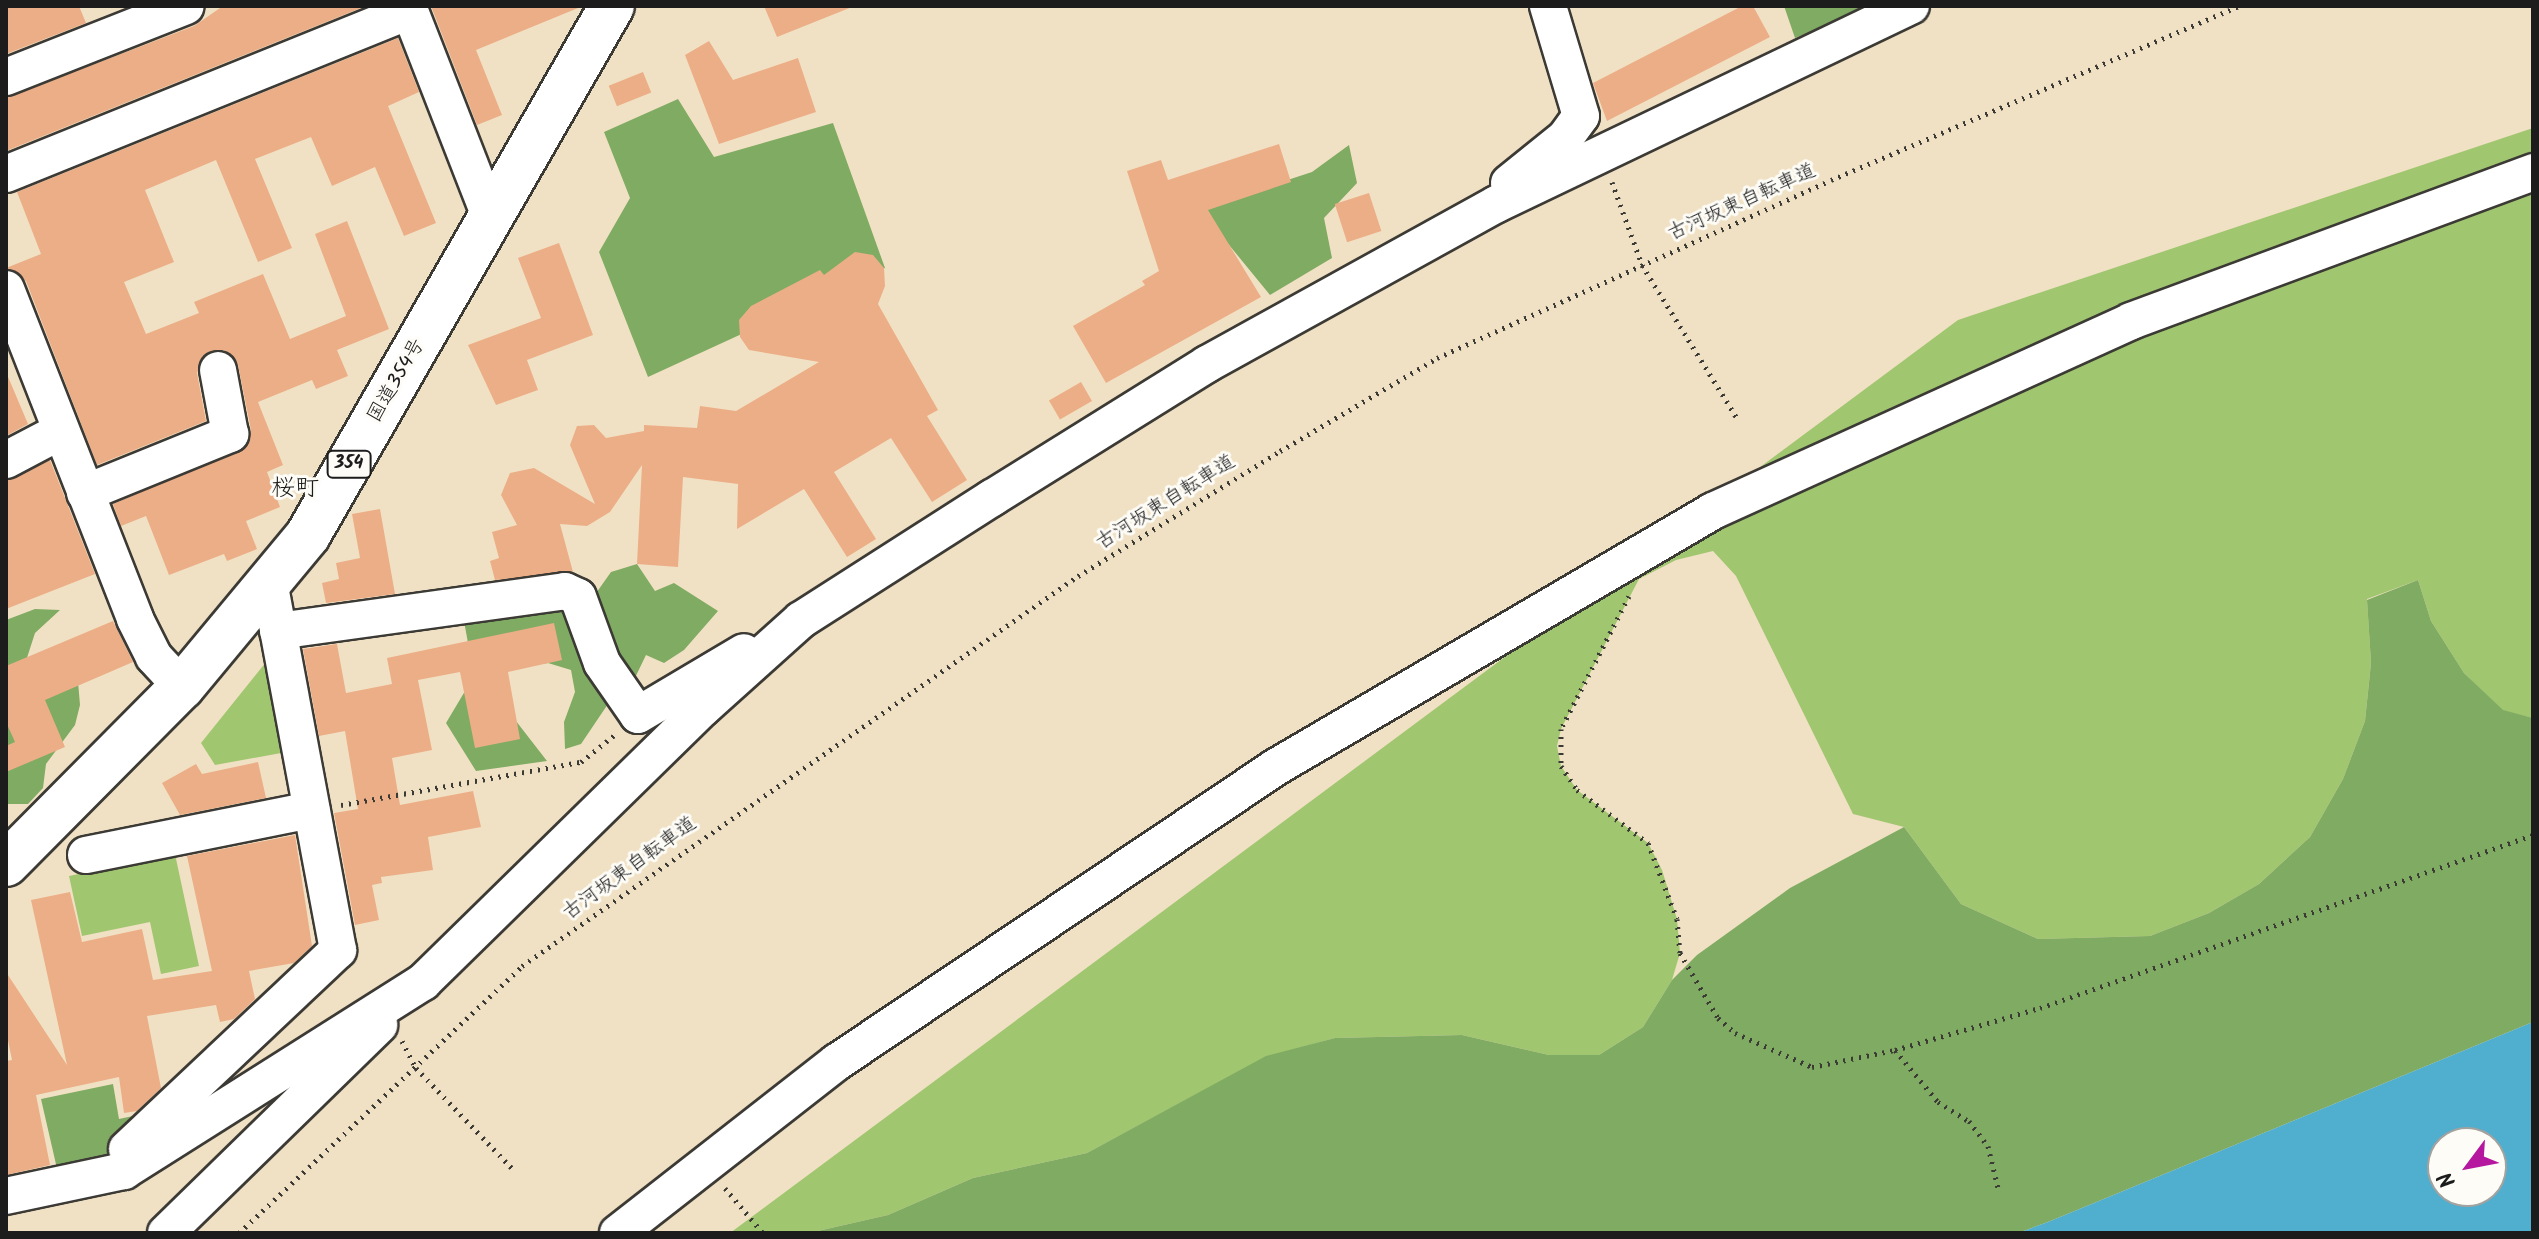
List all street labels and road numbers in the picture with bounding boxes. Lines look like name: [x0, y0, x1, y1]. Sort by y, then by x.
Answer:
street label: 古河坂東自転車道: [1664, 159, 1820, 247]
street label: 国道354号: [363, 335, 431, 427]
road number: 354: [325, 450, 373, 478]
street label: 古河坂東自転車道: [1092, 450, 1240, 556]
street label: 古河坂東自転車道: [558, 812, 702, 926]

